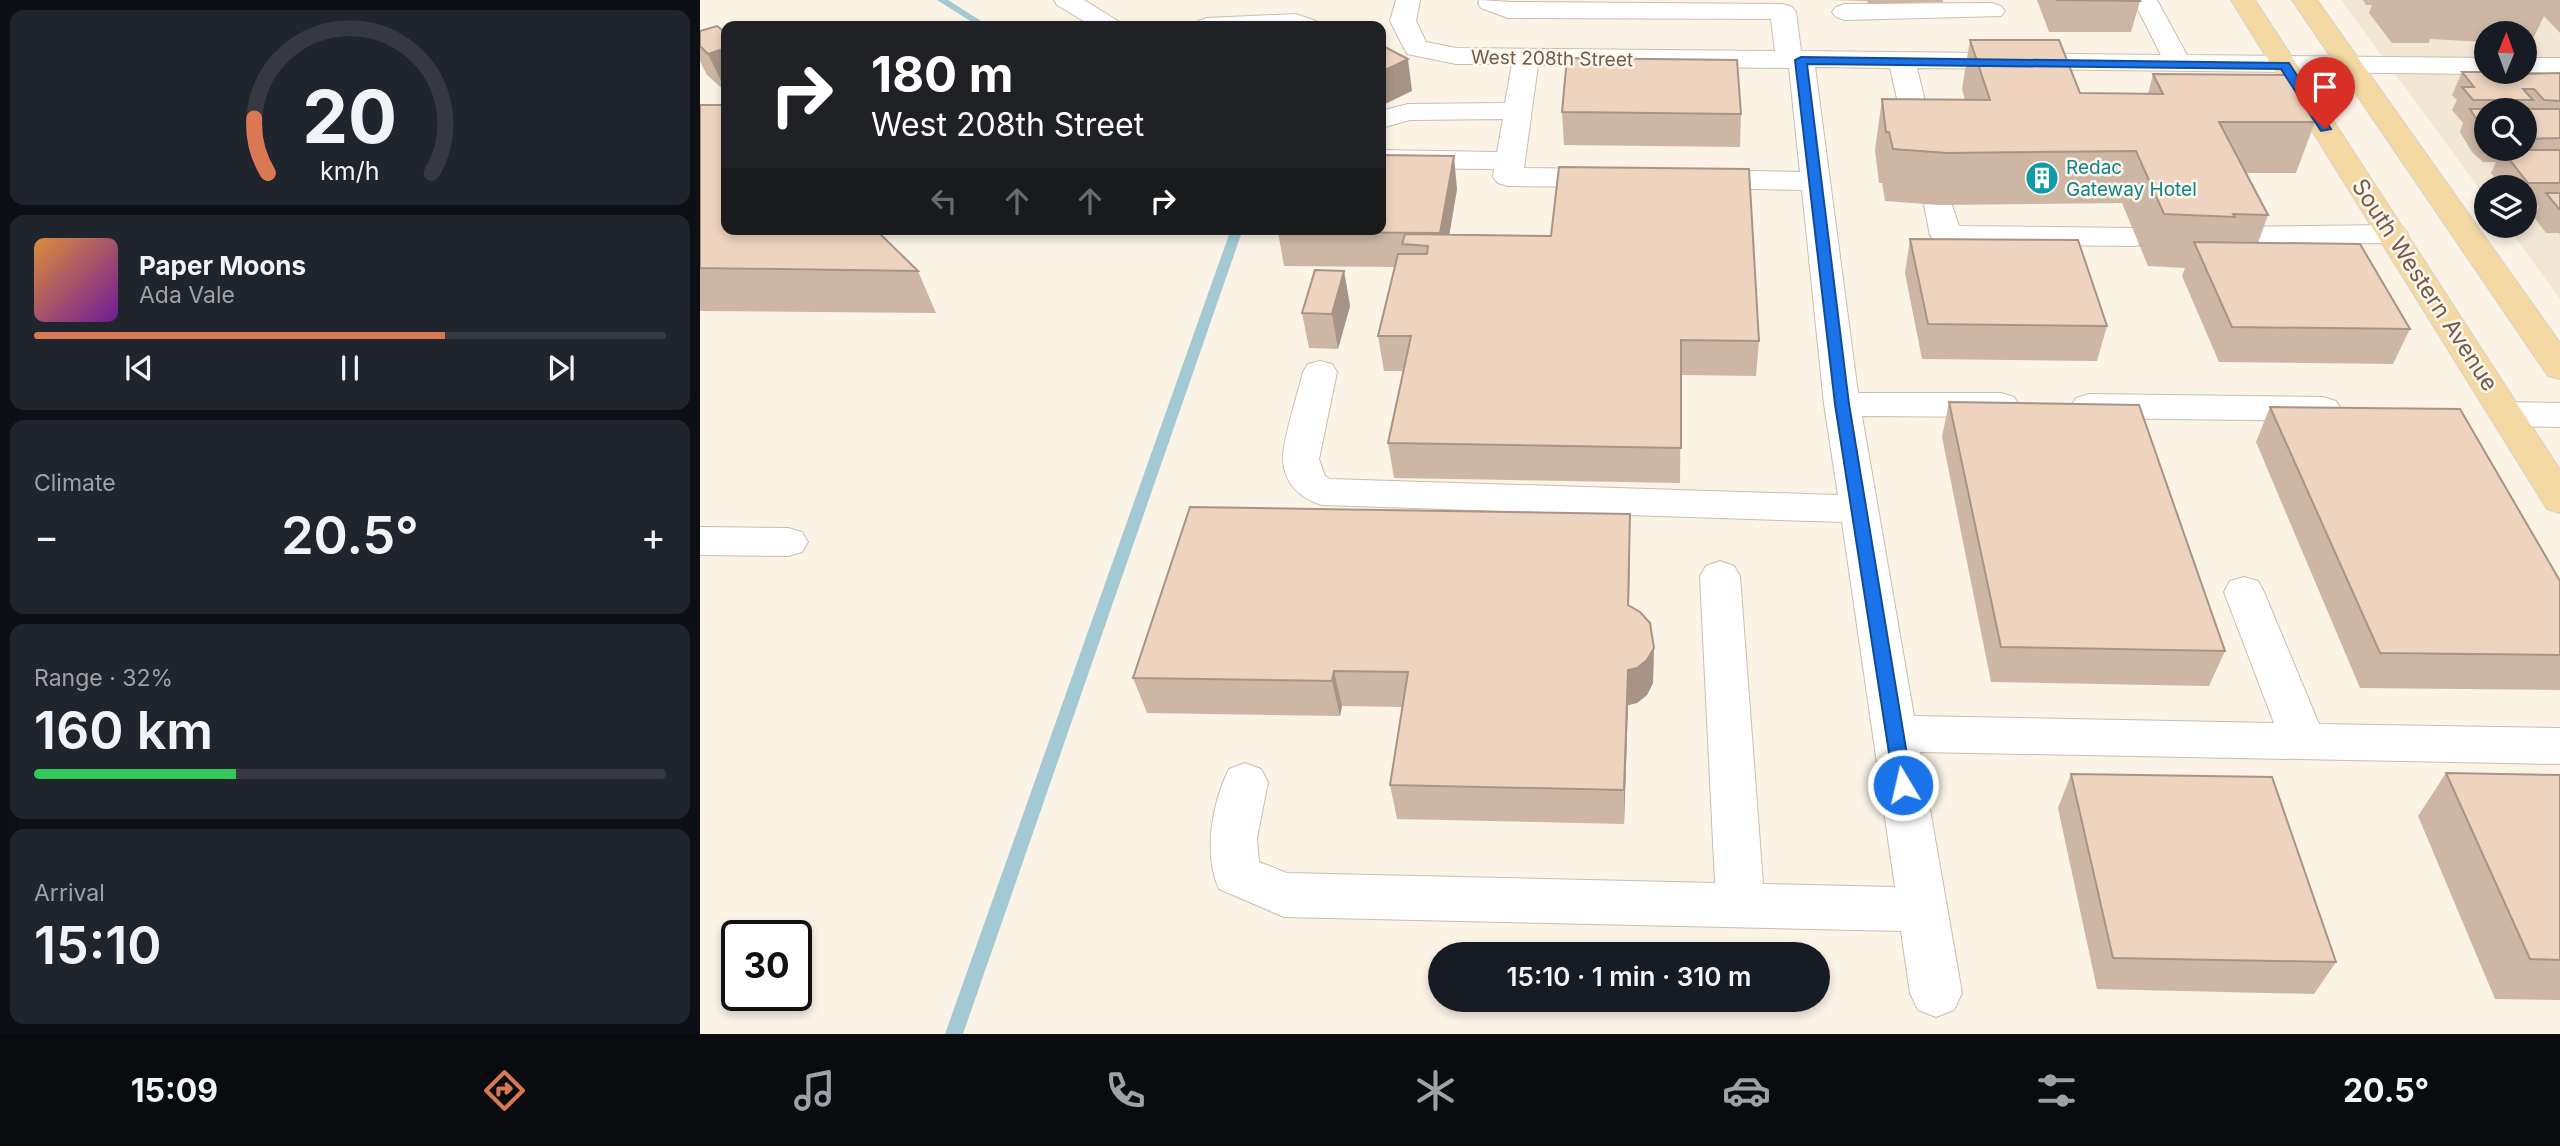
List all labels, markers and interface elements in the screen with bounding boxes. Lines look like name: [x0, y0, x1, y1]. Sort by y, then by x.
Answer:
north arrow: [2474, 21, 2538, 84]
map controls: [2474, 21, 2537, 238]
text: 180 m: [871, 45, 1013, 104]
street label: West 208th Street: [1471, 46, 1633, 71]
icon: right: [756, 49, 847, 140]
pin: [2295, 57, 2355, 129]
icon: arrive: [2306, 68, 2344, 106]
text: 20: [303, 73, 397, 162]
button: search: [2474, 98, 2537, 161]
text: West 208th Street: [871, 105, 1144, 144]
text: km/h: [320, 156, 380, 186]
place label: Redac Gateway Hotel: [2066, 156, 2197, 201]
building icon: Redac Gateway Hotel: [2023, 159, 2061, 197]
street label: South Western Avenue: [2346, 174, 2504, 396]
button: layers: [2474, 175, 2537, 238]
icon: left: [925, 182, 963, 220]
icon: ahead: [998, 182, 1036, 220]
icon: ahead: [1071, 182, 1109, 220]
icon: right: [1144, 182, 1182, 220]
text: Paper Moons: [139, 250, 306, 281]
text: Ada Vale: [139, 281, 235, 309]
icon: previous: [120, 349, 158, 387]
icon: pause: [331, 349, 369, 387]
icon: next: [542, 349, 580, 387]
text: Climate: [34, 469, 116, 497]
text: 20.5°: [281, 504, 419, 567]
text: −: [34, 513, 59, 559]
text: +: [641, 513, 666, 559]
text: Range · 32%: [34, 664, 173, 692]
text: 160 km: [34, 699, 213, 762]
position arrow: [1866, 748, 1940, 822]
text: Arrival: [34, 879, 105, 907]
text: 15:10: [34, 914, 162, 977]
speed limit sign: 30: [721, 920, 812, 1011]
text: 15:10 · 1 min · 310 m: [1507, 961, 1751, 992]
icon: directions: [480, 1066, 529, 1115]
icon: music: [790, 1066, 839, 1115]
icon: phone: [1101, 1066, 1150, 1115]
icon: climate: [1411, 1066, 1460, 1115]
icon: car: [1722, 1066, 1771, 1115]
icon: filters: [2032, 1066, 2081, 1115]
text: 15:09: [131, 1071, 218, 1110]
text: 20.5°: [2343, 1071, 2429, 1110]

